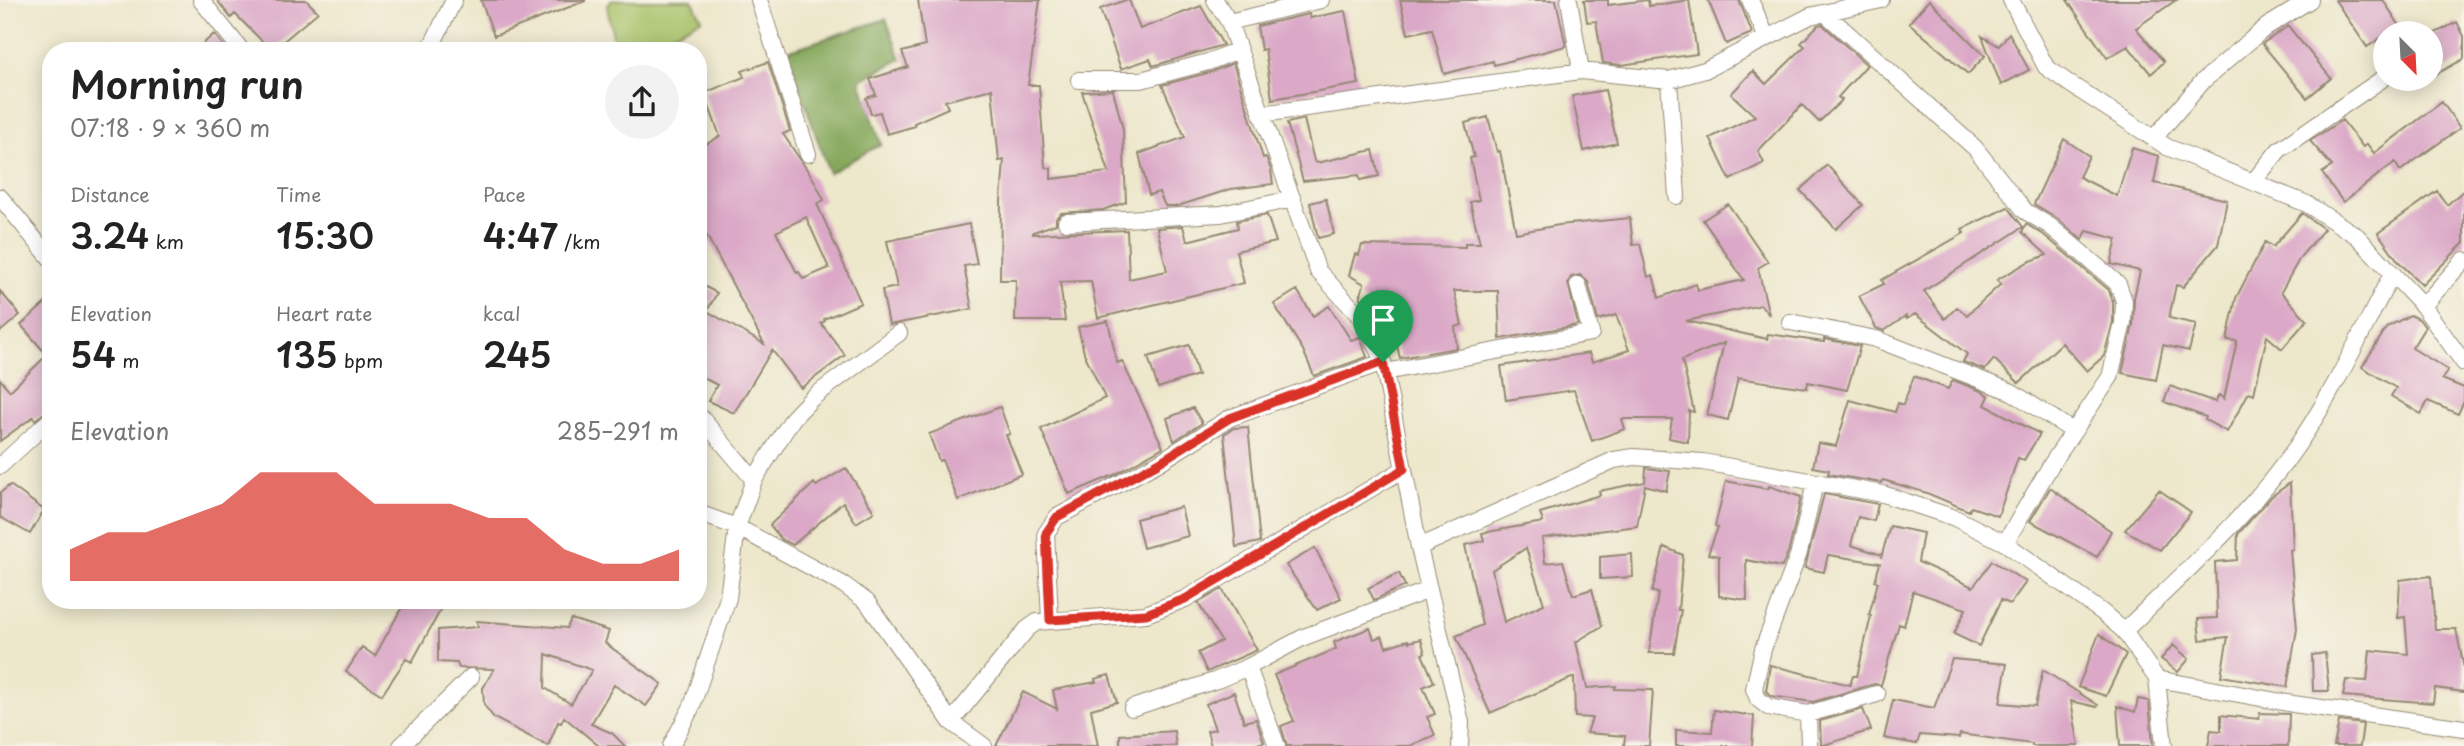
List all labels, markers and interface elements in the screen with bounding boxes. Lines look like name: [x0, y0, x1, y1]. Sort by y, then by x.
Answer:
north arrow: [2373, 21, 2443, 91]
map controls: [2373, 21, 2443, 91]
text: Morning run: [70, 55, 304, 112]
button: share: [605, 65, 679, 139]
text: 07:18 · 9 × 360 m: [70, 110, 270, 145]
text: Distance: [70, 180, 150, 208]
text: Time: [276, 180, 321, 208]
text: Pace: [483, 180, 526, 208]
text: 3.24: [70, 208, 149, 261]
text: 15:30: [276, 208, 374, 261]
text: 4:47: [483, 208, 558, 261]
text: km: [149, 227, 184, 255]
text: /km: [558, 227, 601, 255]
pin: [1353, 290, 1413, 362]
text: Elevation: [70, 299, 152, 327]
text: Heart rate: [276, 299, 372, 327]
text: kcal: [483, 299, 521, 327]
icon: arrive: [1364, 301, 1402, 339]
text: 54: [70, 327, 116, 380]
text: 135: [276, 327, 338, 380]
text: 245: [483, 327, 552, 380]
text: m: [116, 346, 140, 374]
text: bpm: [338, 346, 383, 374]
text: Elevation: [70, 413, 169, 448]
text: 285–291 m: [557, 413, 679, 448]

